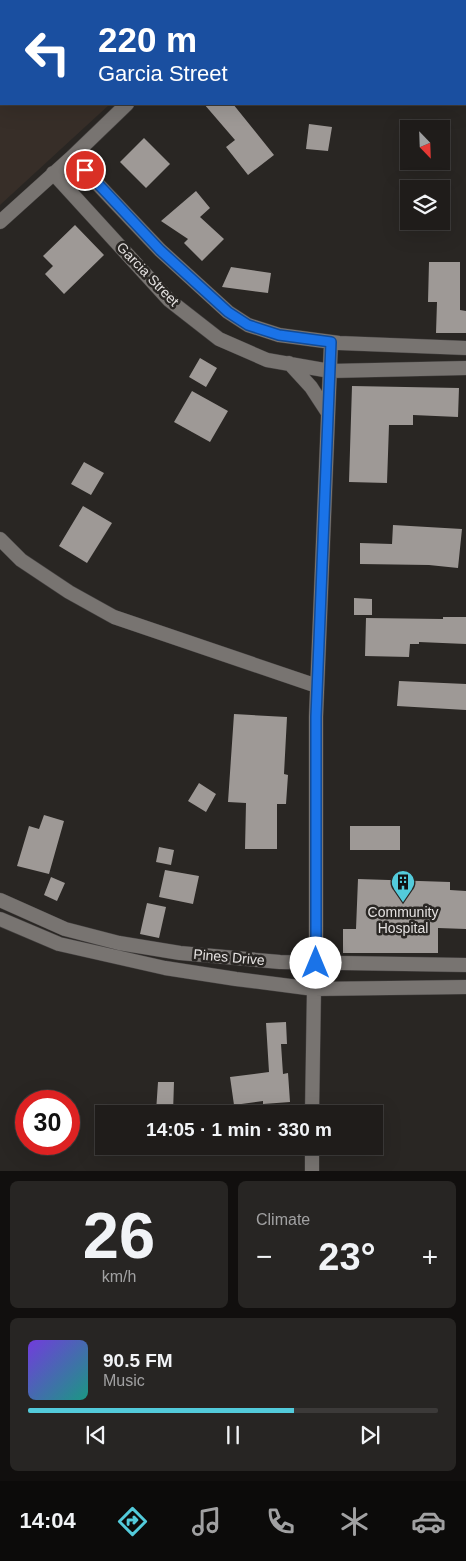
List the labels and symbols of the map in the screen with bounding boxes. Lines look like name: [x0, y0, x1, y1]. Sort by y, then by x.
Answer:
north arrow: [400, 120, 450, 170]
pin: [64, 149, 106, 191]
street label: Garcia Street: [114, 239, 182, 309]
building icon: Community Hospital: [390, 869, 416, 903]
place label: Community Hospital: [368, 904, 438, 936]
position arrow: [289, 936, 341, 988]
street label: Pines Drive: [193, 946, 266, 968]
speed limit sign: 30: [15, 1090, 80, 1155]

